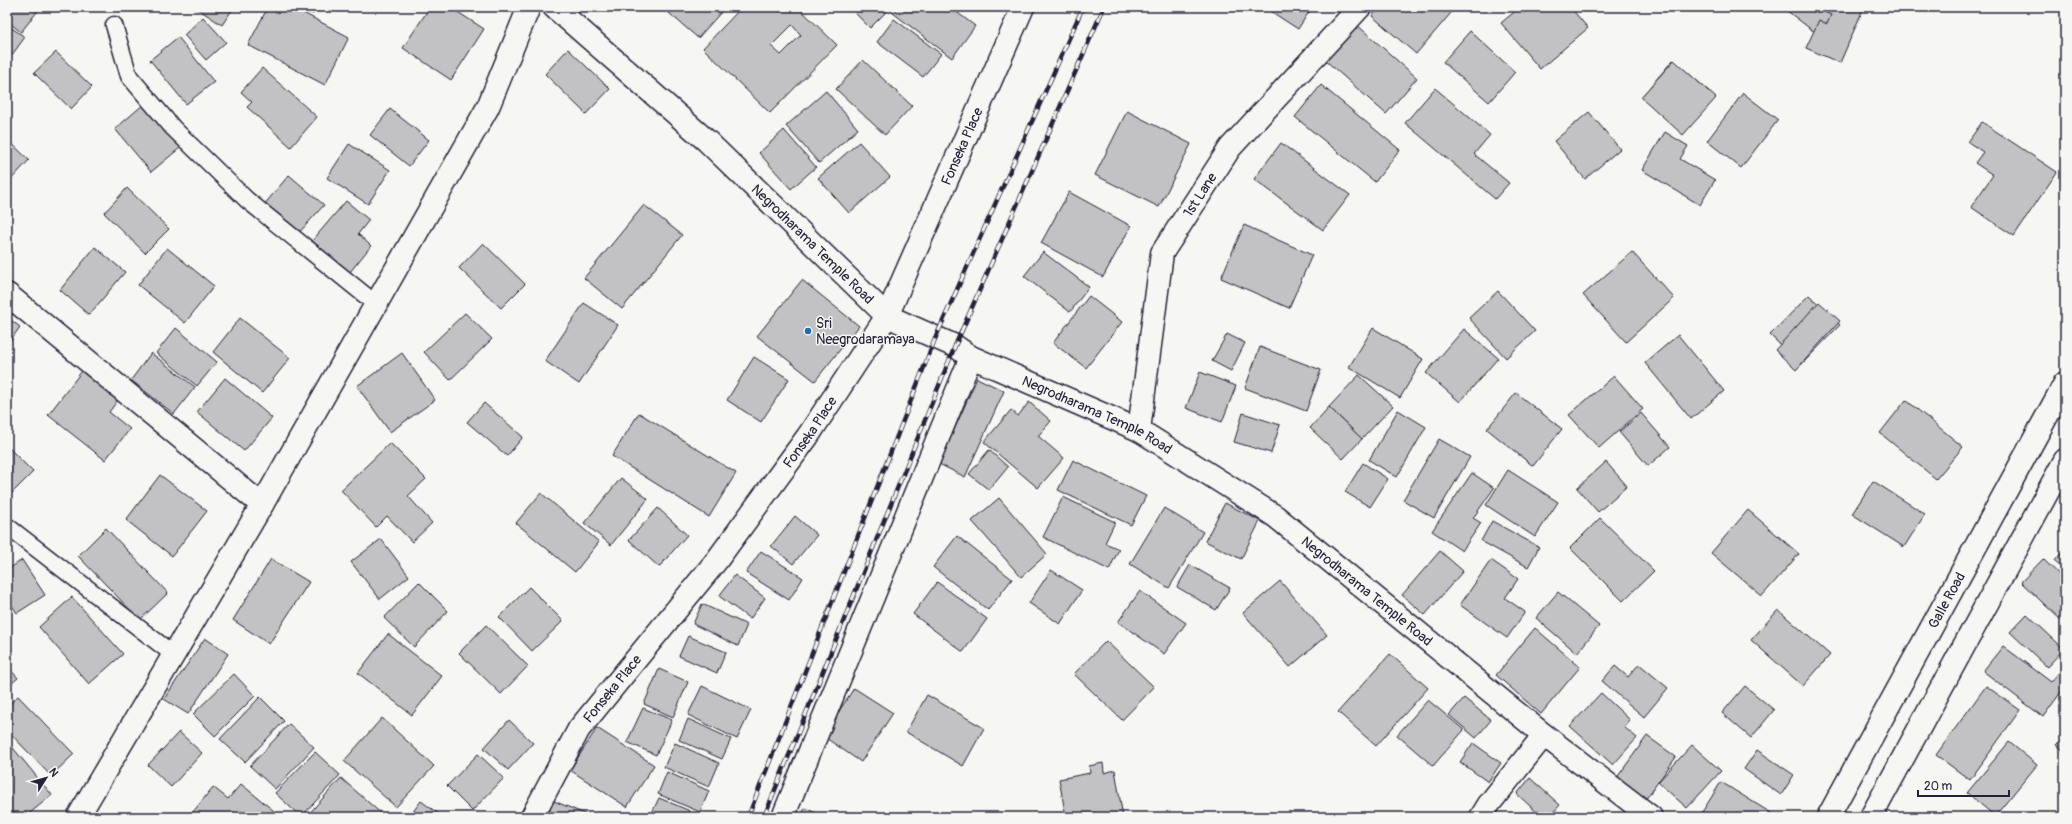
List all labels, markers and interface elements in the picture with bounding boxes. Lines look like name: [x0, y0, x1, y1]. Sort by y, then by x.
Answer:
street label: Fonseka Place: [937, 105, 986, 188]
street label: 1st Lane: [1179, 169, 1220, 220]
street label: Negrodharama Temple Road: [748, 181, 878, 307]
place label: Sri Neegrodaramaya: [816, 315, 915, 348]
marker: Sri Neegrodaramaya: [803, 326, 813, 336]
street label: Negrodharama Temple Road: [1020, 372, 1176, 457]
street label: Fonseka Place: [779, 393, 840, 471]
street label: Negrodharama Temple Road: [1298, 533, 1436, 649]
street label: Galle Road: [1924, 569, 1969, 631]
street label: Fonseka Place: [579, 651, 645, 726]
north arrow: [26, 758, 66, 798]
text: N: [46, 765, 61, 780]
scale bar: [1918, 772, 2009, 798]
text: 20 m: [1924, 779, 1953, 794]

